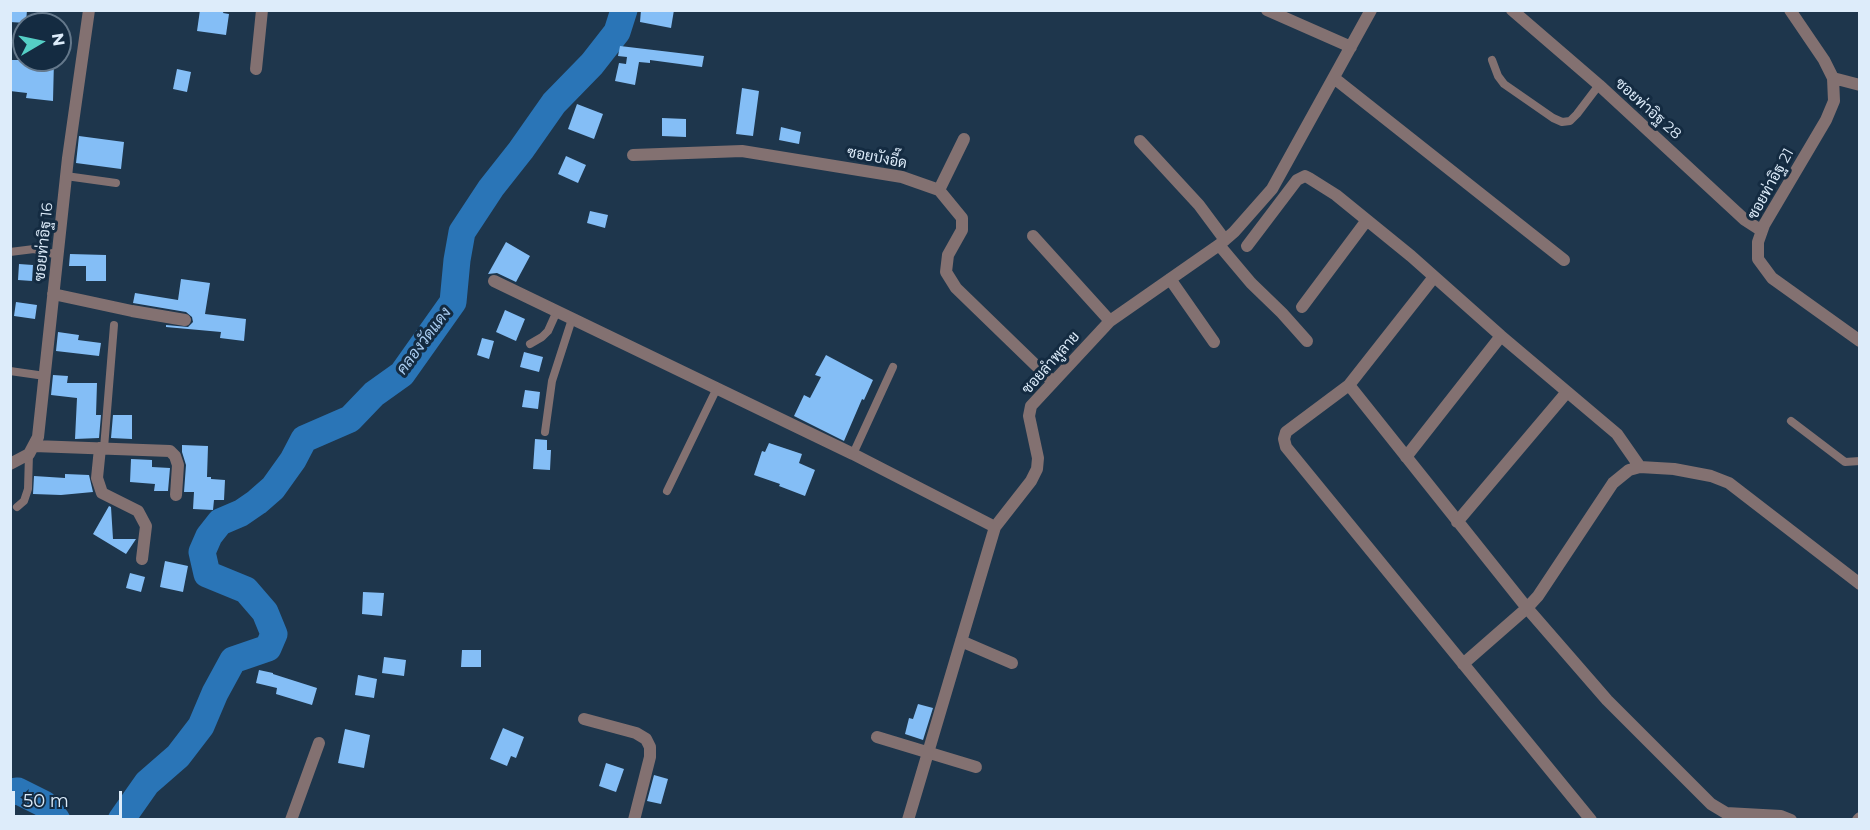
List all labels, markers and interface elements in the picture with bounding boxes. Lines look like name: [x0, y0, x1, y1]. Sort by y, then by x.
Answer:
north arrow: [12, 12, 72, 72]
text: N: [48, 32, 69, 47]
street label: ซอยท่าอิฐ 28: [1611, 75, 1685, 143]
street label: ซอยบังอี๊ด: [845, 143, 909, 173]
street label: ซอยท่าอิฐ 21: [1744, 145, 1798, 223]
street label: ซอยท่าอิฐ 16: [31, 202, 57, 282]
water label: คลองวัดแดง: [392, 304, 456, 378]
street label: ซอยลำพูลาย: [1018, 328, 1084, 398]
scale bar: [15, 779, 124, 817]
text: 50 m: [23, 790, 69, 812]

